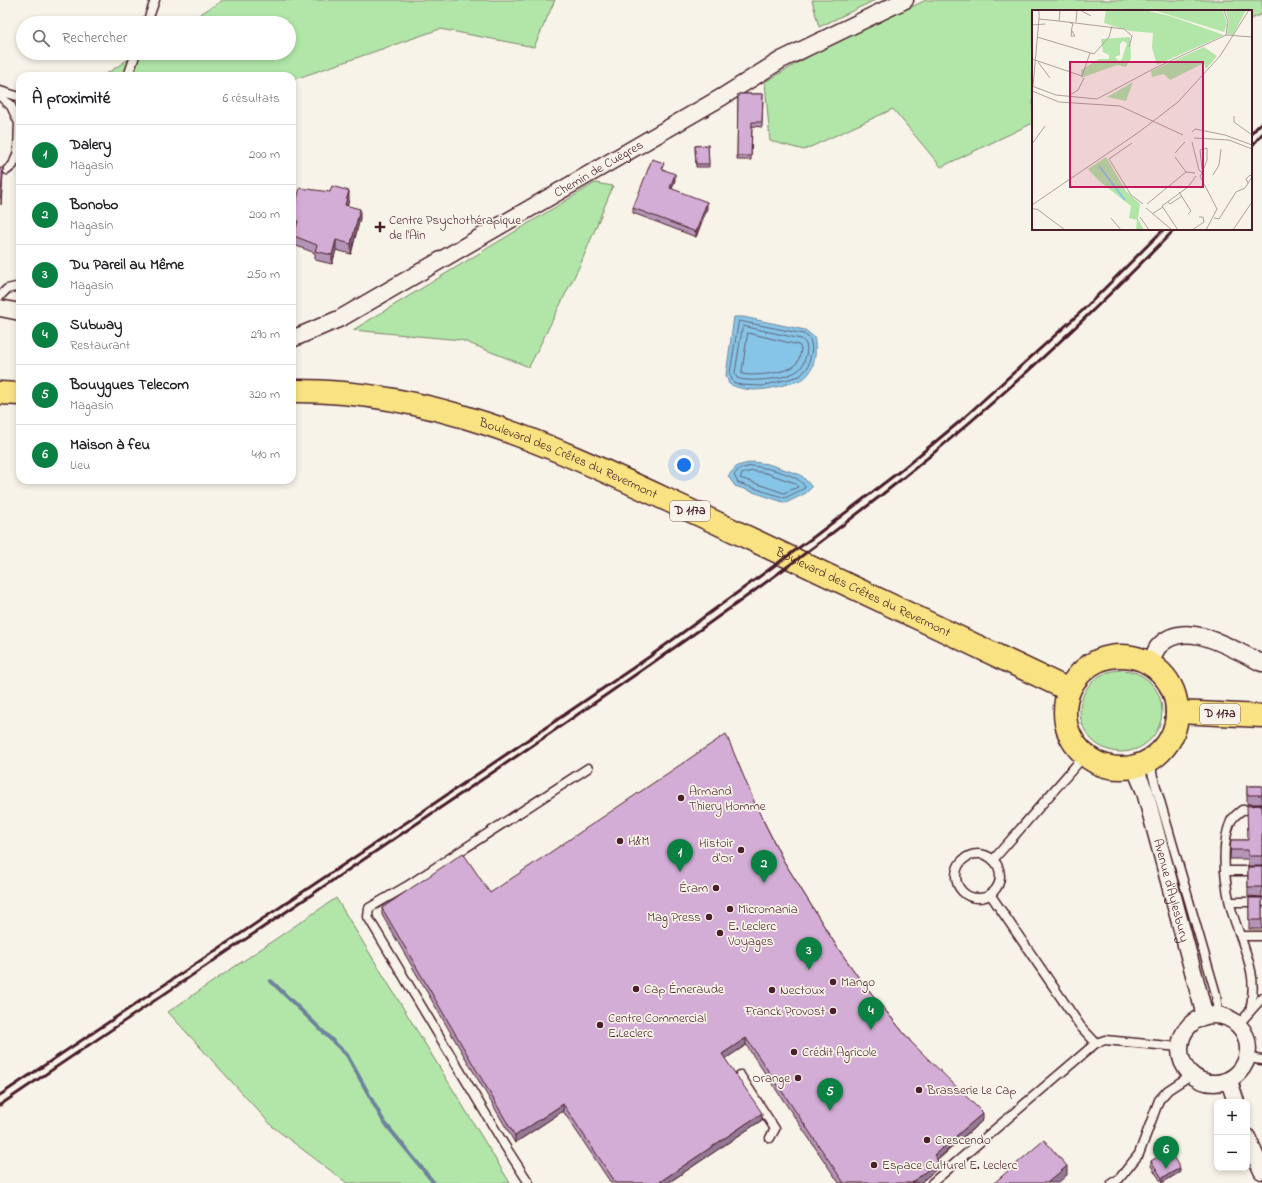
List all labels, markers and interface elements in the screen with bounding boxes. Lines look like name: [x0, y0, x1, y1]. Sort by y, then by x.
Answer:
inset map: [1032, 10, 1252, 230]
search box: [16, 16, 296, 60]
icon: search: [30, 27, 52, 49]
text: Rechercher: [62, 27, 127, 49]
text: À proximité: [32, 86, 110, 111]
text: 6 résultats: [223, 89, 280, 108]
text: Dalery: [70, 134, 111, 156]
street label: Chemin de Cuègres: [550, 135, 647, 202]
text: 1: [43, 145, 47, 164]
text: 200 m: [249, 145, 280, 164]
text: Magasin: [70, 156, 113, 175]
text: Bonobo: [70, 194, 118, 216]
text: 2: [42, 205, 48, 224]
text: 200 m: [249, 205, 280, 224]
place label: Centre Psychothérapique de l'Ain: [389, 211, 521, 245]
text: Magasin: [70, 216, 113, 235]
marker: Centre Psychothérapique de l'Ain: [374, 221, 386, 233]
text: Du Pareil au Même: [70, 254, 184, 276]
text: 3: [42, 265, 48, 284]
text: 250 m: [247, 265, 280, 284]
text: Magasin: [70, 276, 113, 295]
text: Subway: [70, 314, 122, 336]
text: 4: [42, 325, 48, 344]
text: 290 m: [251, 325, 280, 344]
text: Restaurant: [70, 336, 130, 355]
text: Bouygues Telecom: [70, 374, 189, 396]
text: 5: [41, 385, 49, 404]
text: 320 m: [249, 385, 280, 404]
text: Magasin: [70, 396, 113, 415]
street label: Boulevard des Crêtes du Revermont: [476, 412, 661, 504]
text: Maison à feu: [70, 434, 150, 456]
text: 6: [42, 445, 48, 464]
text: 410 m: [252, 445, 280, 464]
your location: [674, 455, 694, 475]
text: Lieu: [70, 456, 90, 475]
road number: D 117a: [670, 501, 710, 521]
street label: Boulevard des Crêtes du Revermont: [772, 542, 954, 642]
road number: D 117a: [1200, 704, 1240, 724]
place label: Armand Thiery Homme: [689, 782, 766, 817]
marker: Armand Thiery Homme: [676, 793, 686, 803]
place label: H&M: [628, 832, 649, 851]
place label: Histoir d'Or: [699, 834, 734, 868]
marker: H&M: [615, 836, 625, 846]
street label: Avenue d'Aylesbury: [1148, 837, 1194, 944]
pin: 1: [667, 839, 693, 872]
marker: Histoir d'Or: [736, 845, 746, 855]
pin: 2: [751, 850, 777, 883]
place label: Éram: [679, 879, 708, 898]
marker: Éram: [711, 883, 721, 893]
place label: Micromania: [738, 900, 798, 919]
marker: Micromania: [725, 904, 735, 914]
place label: Mag Press: [647, 908, 701, 928]
marker: Mag Press: [704, 912, 714, 922]
place label: E. Leclerc Voyages: [727, 917, 776, 952]
marker: E. Leclerc Voyages: [715, 928, 725, 938]
pin: 3: [796, 937, 822, 970]
place label: Mango: [841, 973, 875, 993]
marker: Mango: [828, 977, 838, 987]
place label: Cap Émeraude: [644, 980, 724, 999]
place label: Nectoux: [780, 981, 825, 1000]
marker: Cap Émeraude: [631, 984, 641, 994]
marker: Nectoux: [767, 985, 777, 995]
pin: 4: [858, 997, 884, 1030]
place label: Franck Provost: [744, 1002, 826, 1021]
marker: Franck Provost: [828, 1006, 838, 1016]
place label: Centre Commercial E.Leclerc: [608, 1009, 706, 1043]
marker: Centre Commercial E.Leclerc: [595, 1020, 605, 1030]
place label: Crédit Agricole: [802, 1043, 877, 1063]
marker: Crédit Agricole: [789, 1047, 799, 1057]
place label: Orange: [752, 1069, 790, 1089]
marker: Orange: [793, 1073, 803, 1083]
pin: 5: [817, 1078, 843, 1111]
place label: Brasserie Le Cap: [926, 1081, 1016, 1100]
marker: Brasserie Le Cap: [914, 1085, 924, 1095]
map controls: [1214, 1099, 1250, 1171]
button: +: [1214, 1099, 1250, 1135]
place label: Crescendo: [935, 1131, 991, 1150]
marker: Crescendo: [922, 1135, 932, 1145]
button: −: [1214, 1135, 1250, 1171]
pin: 6: [1153, 1136, 1179, 1169]
place label: Espace Culturel E. Leclerc: [882, 1156, 1017, 1175]
marker: Espace Culturel E. Leclerc: [869, 1160, 879, 1170]

